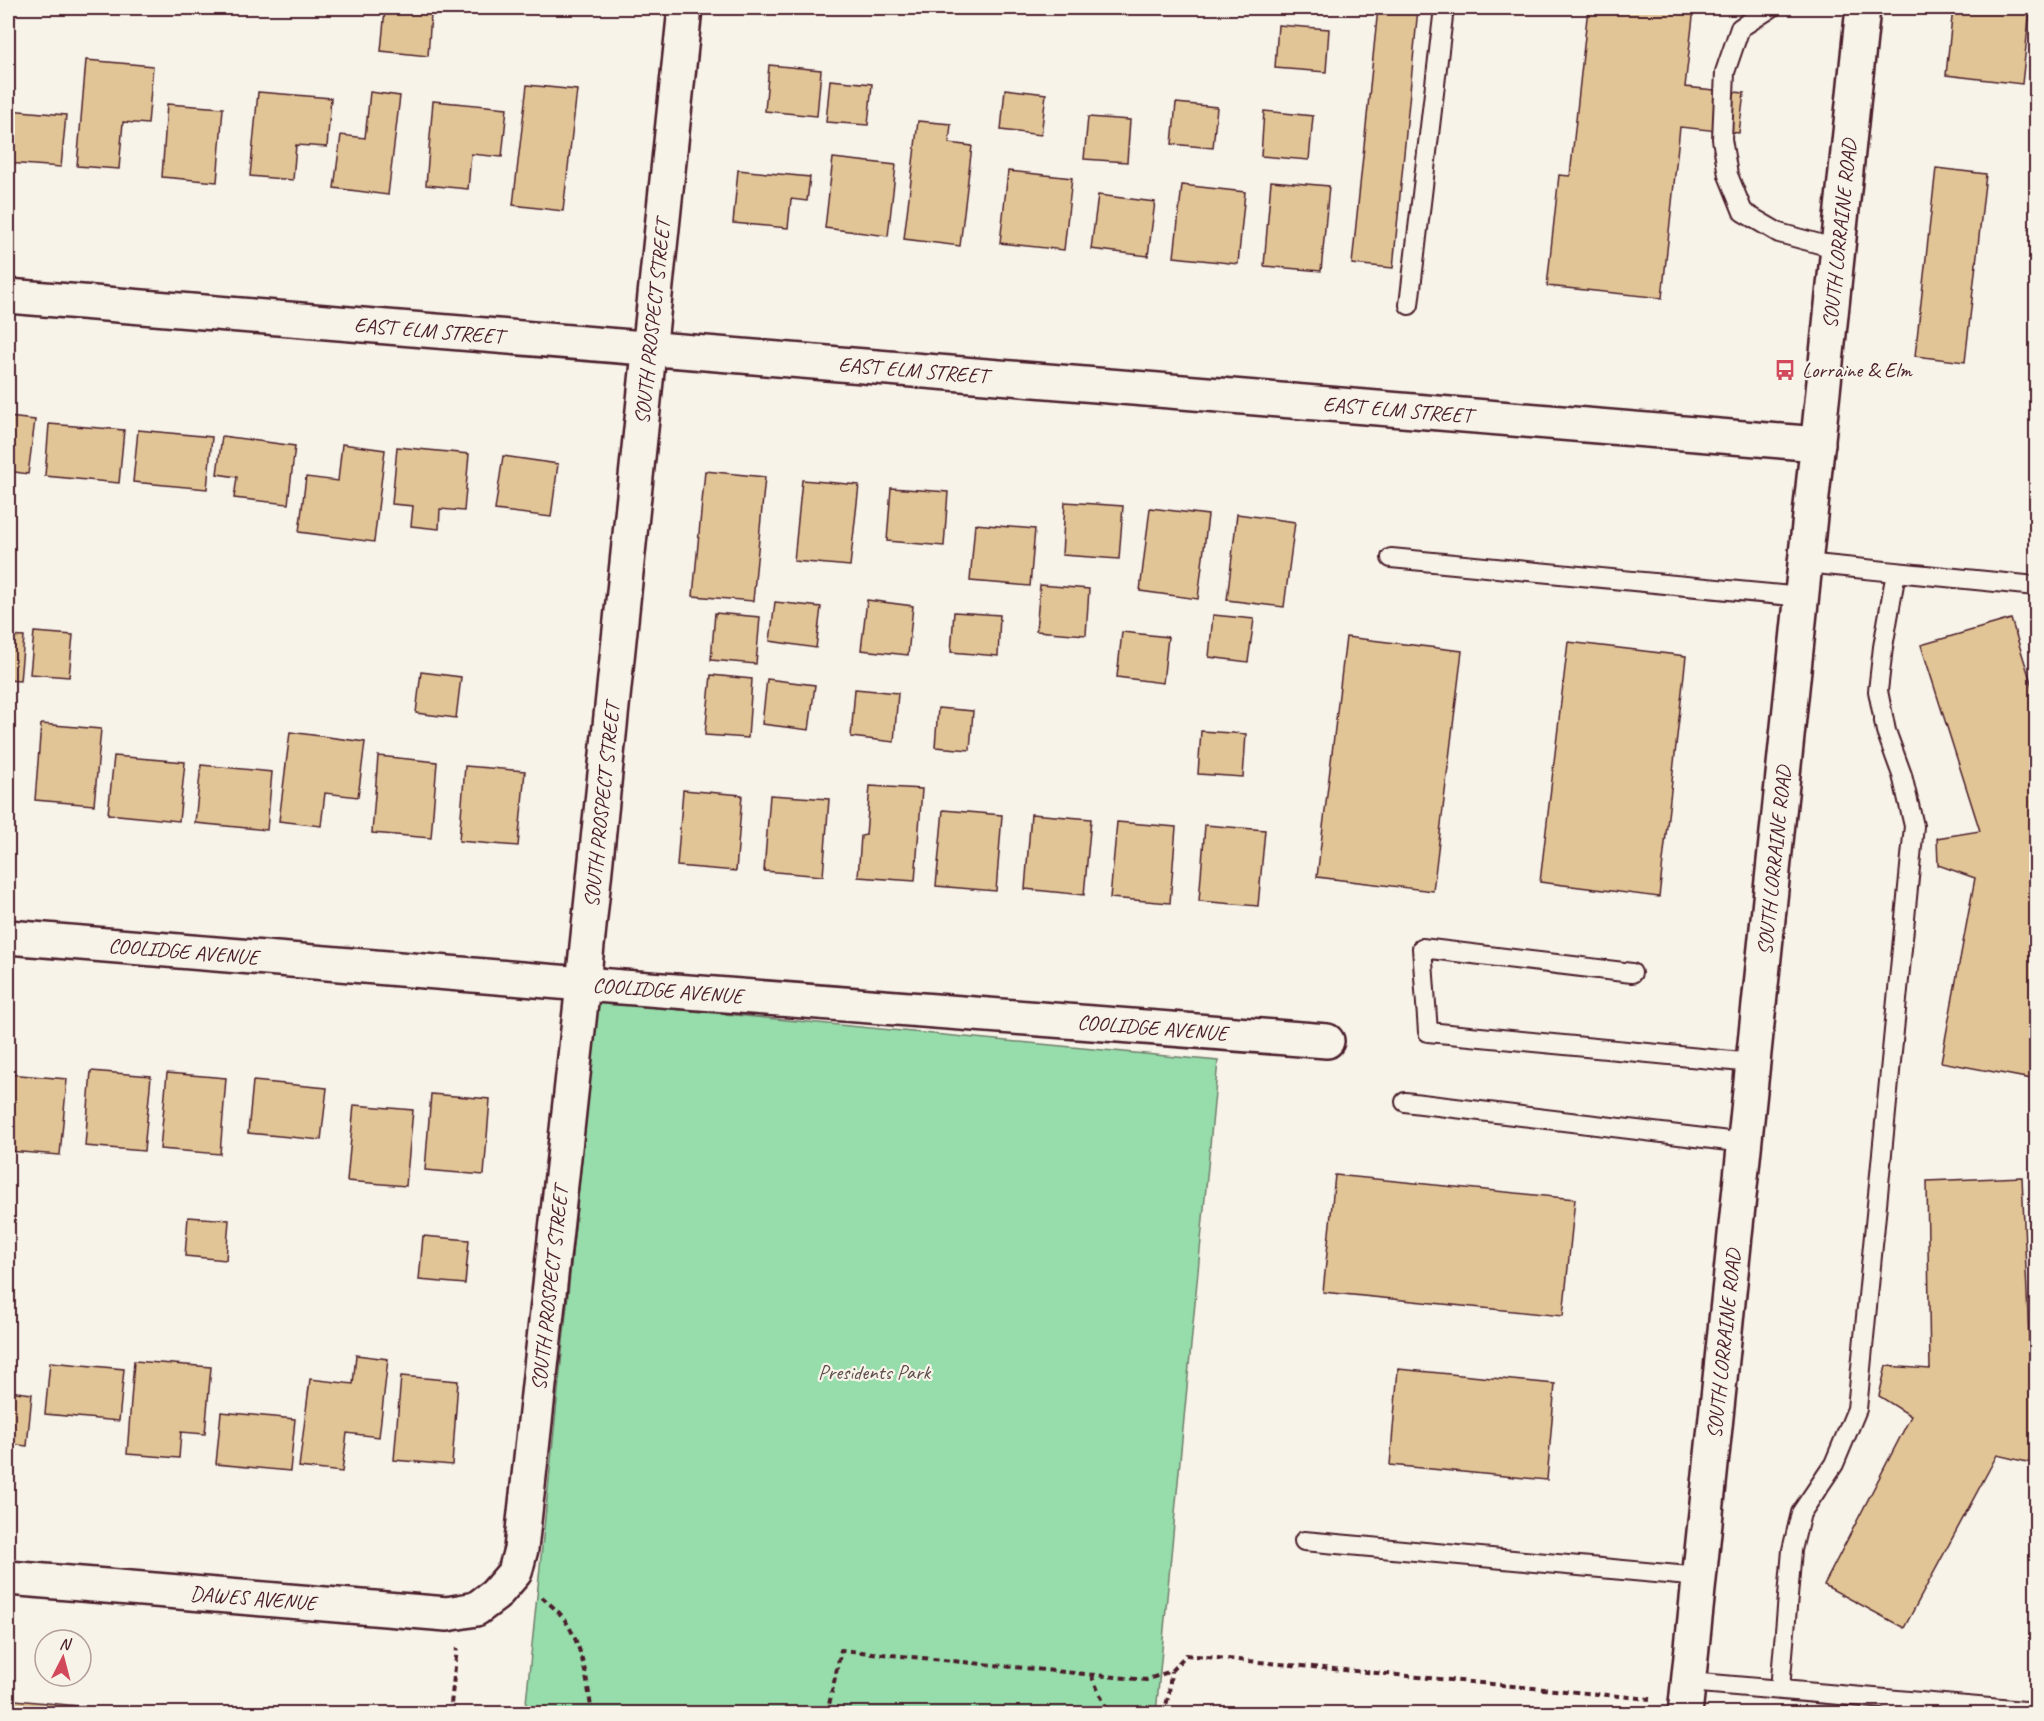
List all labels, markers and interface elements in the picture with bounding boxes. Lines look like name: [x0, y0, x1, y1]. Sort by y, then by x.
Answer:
street label: SOUTH LORRAINE ROAD: [1817, 136, 1862, 330]
street label: SOUTH PROSPECT STREET: [629, 214, 676, 425]
street label: EAST ELM STREET: [353, 311, 509, 350]
street label: EAST ELM STREET: [838, 351, 994, 389]
place label: Lorraine & Elm: [1802, 357, 1913, 383]
bus stop icon: Lorraine & Elm: [1773, 358, 1797, 382]
street label: EAST ELM STREET: [1322, 391, 1478, 429]
street label: SOUTH PROSPECT STREET: [578, 697, 626, 909]
street label: SOUTH LORRAINE ROAD: [1751, 763, 1797, 956]
street label: COOLIDGE AVENUE: [107, 932, 262, 971]
street label: COOLIDGE AVENUE: [592, 972, 746, 1009]
street label: COOLIDGE AVENUE: [1076, 1009, 1231, 1047]
street label: SOUTH PROSPECT STREET: [525, 1180, 574, 1392]
street label: SOUTH LORRAINE ROAD: [1701, 1246, 1747, 1440]
park label: Presidents Park: [818, 1359, 931, 1385]
street label: DAWES AVENUE: [189, 1580, 320, 1616]
north arrow: [33, 1628, 93, 1688]
text: N: [58, 1634, 74, 1655]

